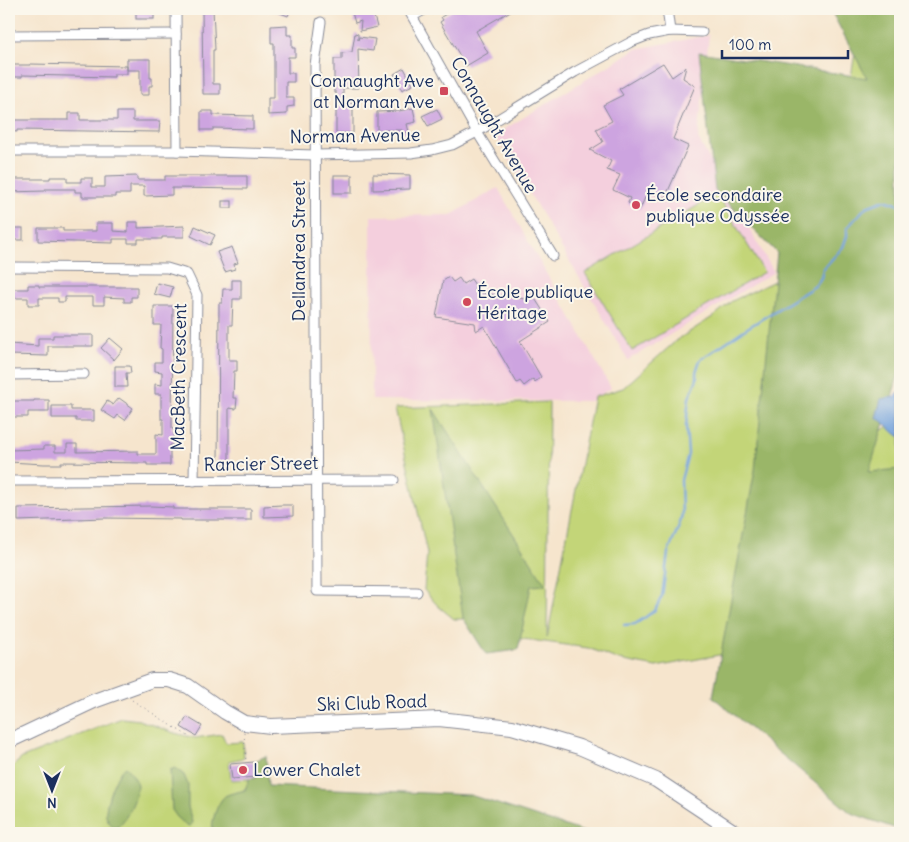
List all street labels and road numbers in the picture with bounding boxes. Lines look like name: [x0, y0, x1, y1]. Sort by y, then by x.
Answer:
street label: Connaught Avenue: [446, 52, 543, 197]
street label: Norman Avenue: [289, 123, 421, 148]
street label: Dellandrea Street: [287, 181, 310, 321]
street label: MacBeth Crescent: [166, 303, 191, 451]
street label: Rancier Street: [203, 451, 318, 476]
street label: Ski Club Road: [316, 689, 428, 716]

